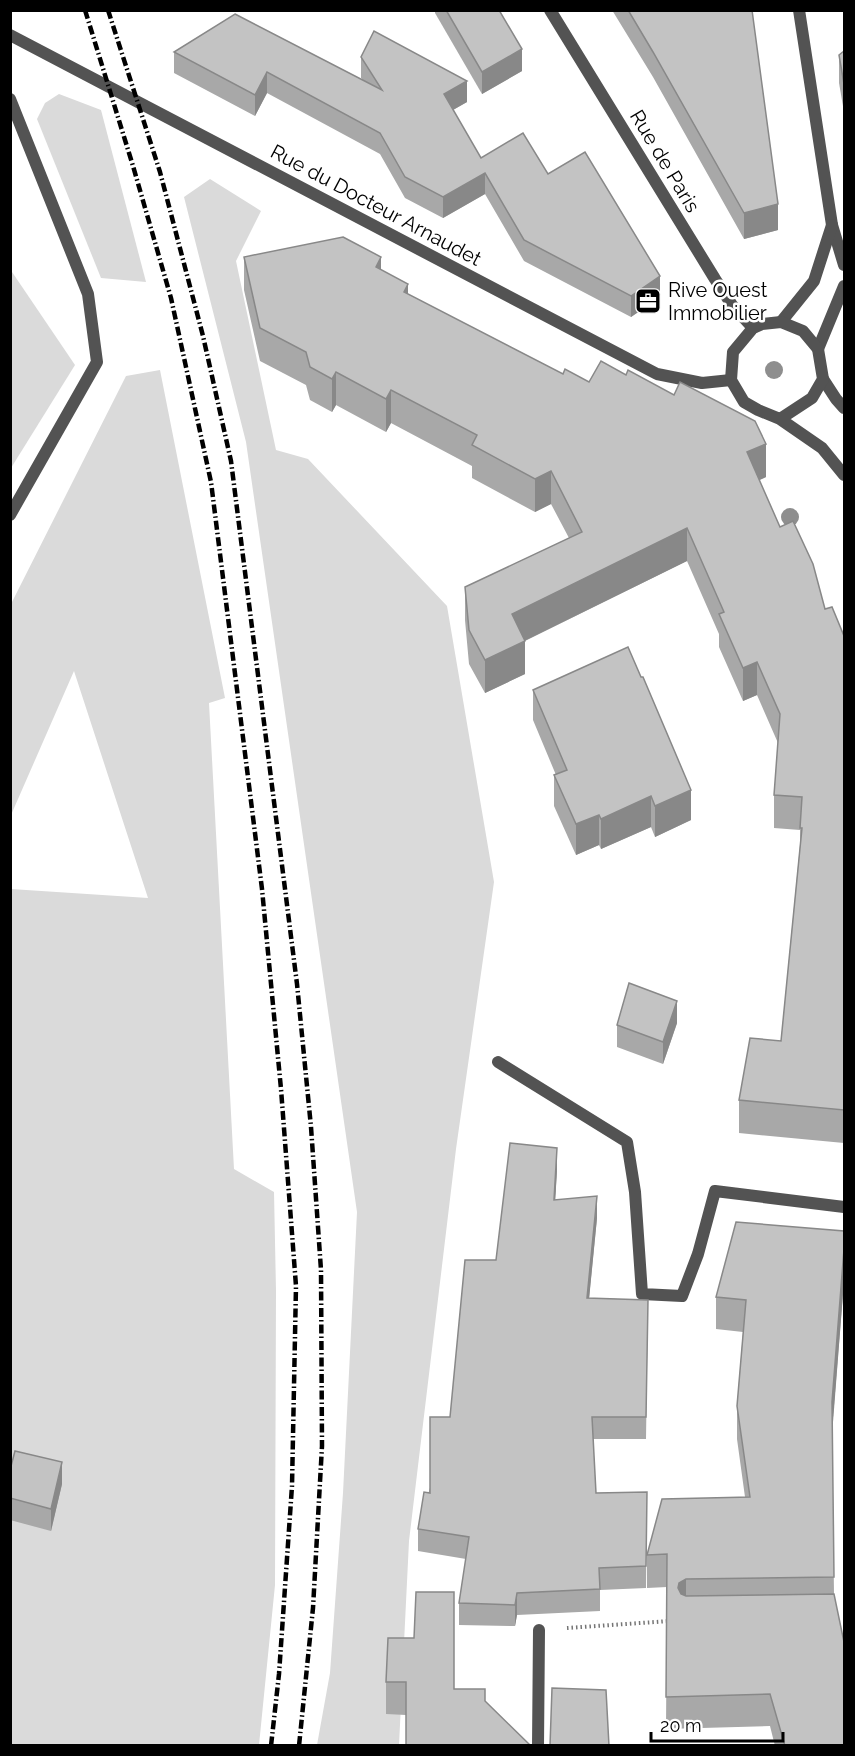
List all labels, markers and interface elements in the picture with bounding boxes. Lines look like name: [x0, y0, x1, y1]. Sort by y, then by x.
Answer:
street label: Rue de Paris: [625, 105, 705, 217]
street label: Rue du Docteur Arnaudet: [267, 139, 486, 271]
place label: Rive Ouest Immobilier: [668, 278, 768, 325]
office icon: Rive Ouest Immobilier: [633, 286, 663, 316]
scale bar: [651, 1705, 783, 1743]
text: 20 m: [660, 1715, 702, 1736]

